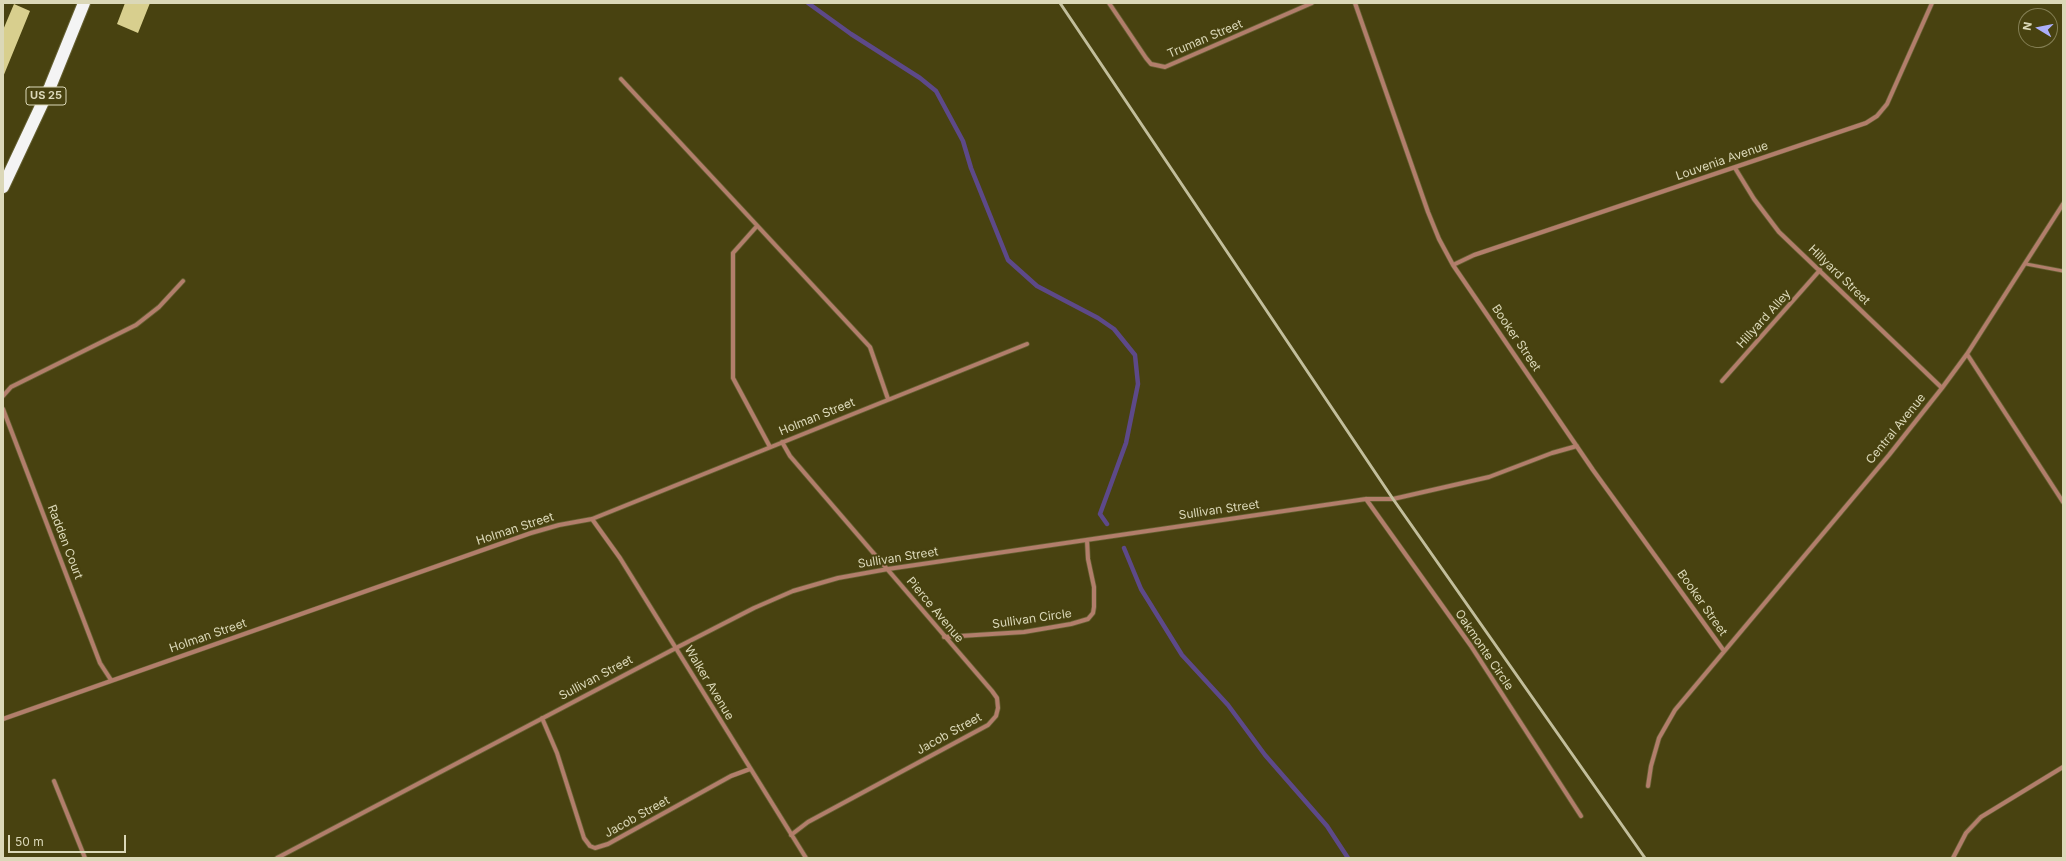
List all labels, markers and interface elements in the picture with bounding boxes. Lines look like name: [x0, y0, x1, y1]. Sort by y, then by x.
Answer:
north arrow: [2018, 8, 2058, 48]
street label: Truman Street: [1165, 17, 1245, 61]
text: N: [2020, 21, 2035, 31]
road number: US 25: [26, 87, 66, 105]
street label: Louvenia Avenue: [1674, 138, 1770, 184]
street label: Hillyard Street: [1805, 242, 1873, 308]
street label: Hillyard Alley: [1734, 287, 1794, 351]
street label: Booker Street: [1488, 302, 1544, 374]
street label: Central Avenue: [1863, 391, 1929, 467]
street label: Holman Street: [777, 395, 857, 439]
street label: Sullivan Street: [1178, 497, 1260, 523]
street label: Radden Court: [44, 503, 86, 581]
street label: Holman Street: [474, 510, 556, 548]
street label: Sullivan Street: [857, 545, 939, 571]
street label: Booker Street: [1674, 567, 1730, 639]
street label: Pierce Avenue: [903, 574, 967, 646]
street label: Sullivan Circle: [991, 606, 1073, 632]
street label: Oakmonte Circle: [1452, 607, 1516, 693]
street label: Holman Street: [168, 616, 248, 656]
street label: Walker Avenue: [681, 643, 737, 723]
street label: Sullivan Street: [557, 653, 635, 703]
street label: Jacob Street: [914, 710, 984, 758]
street label: Jacob Street: [602, 793, 672, 841]
scale bar: [10, 827, 128, 853]
text: 50 m: [15, 834, 44, 849]

